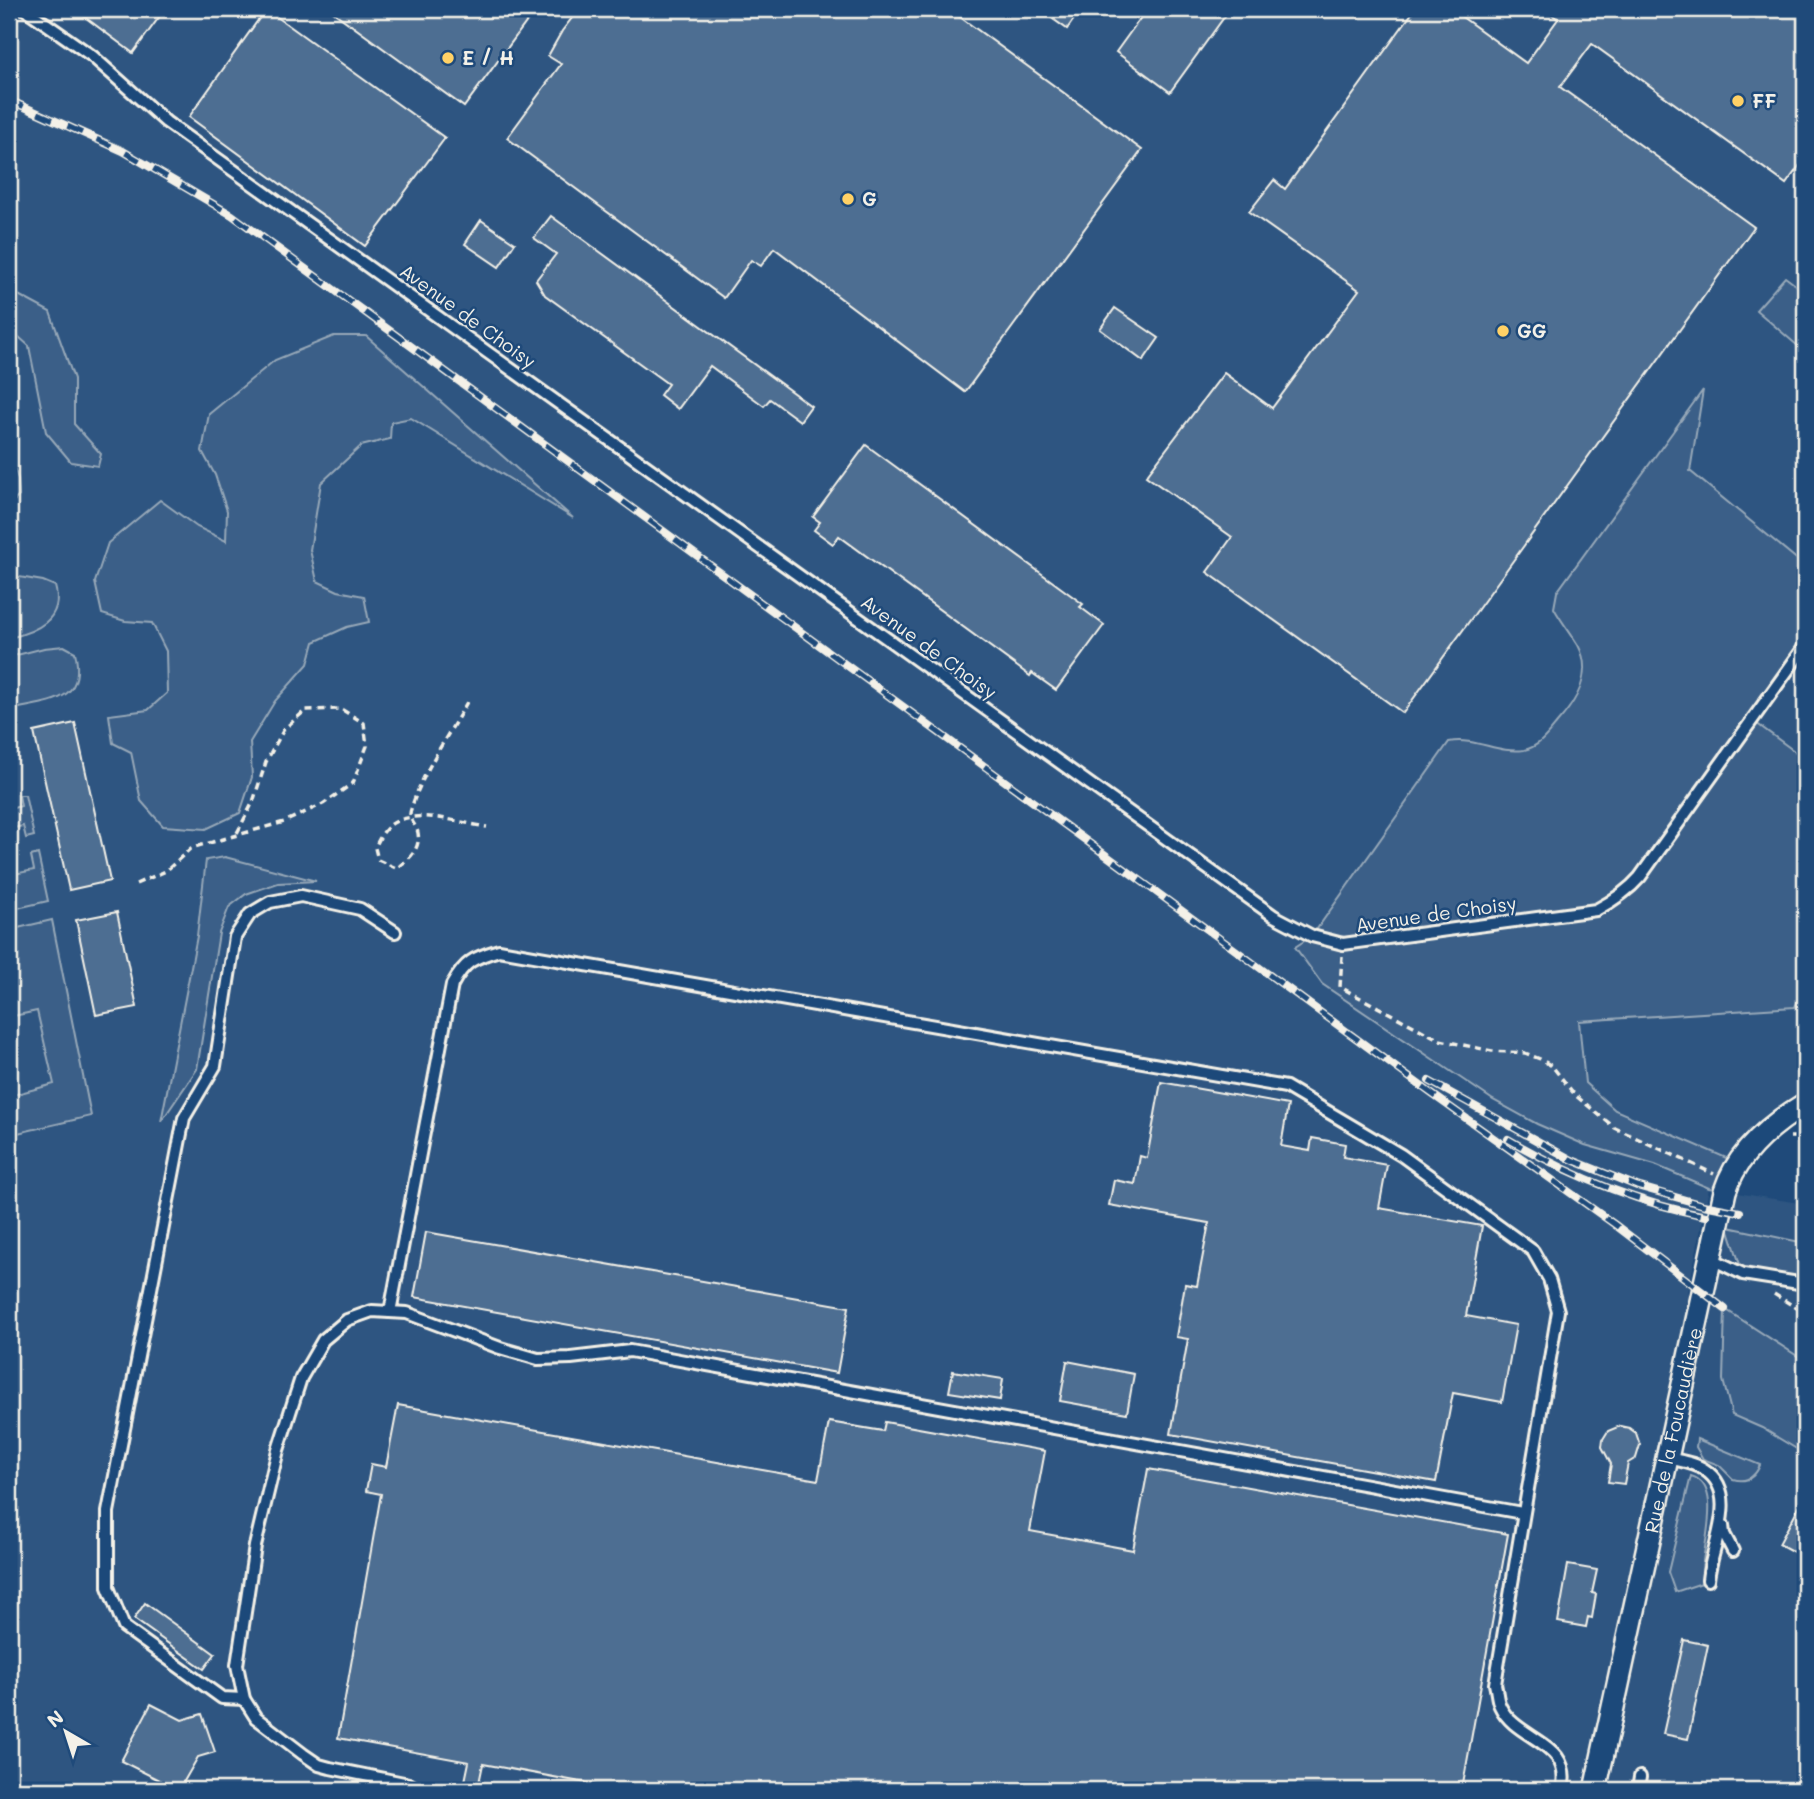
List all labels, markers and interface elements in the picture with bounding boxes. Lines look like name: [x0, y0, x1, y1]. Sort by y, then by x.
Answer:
place label: E / H: [462, 45, 514, 70]
marker: E / H: [440, 50, 456, 66]
place label: FF: [1752, 88, 1776, 113]
marker: FF: [1730, 93, 1746, 109]
place label: G: [862, 186, 877, 211]
marker: G: [840, 191, 856, 207]
street label: Avenue de Choisy: [395, 258, 541, 373]
place label: GG: [1517, 318, 1547, 343]
marker: GG: [1495, 323, 1511, 339]
street label: Avenue de Choisy: [856, 589, 1002, 704]
street label: Avenue de Choisy: [1354, 890, 1518, 937]
street label: Rue de la Foucaudière: [1638, 1325, 1707, 1535]
north arrow: [32, 1698, 102, 1768]
text: N: [42, 1704, 68, 1733]

